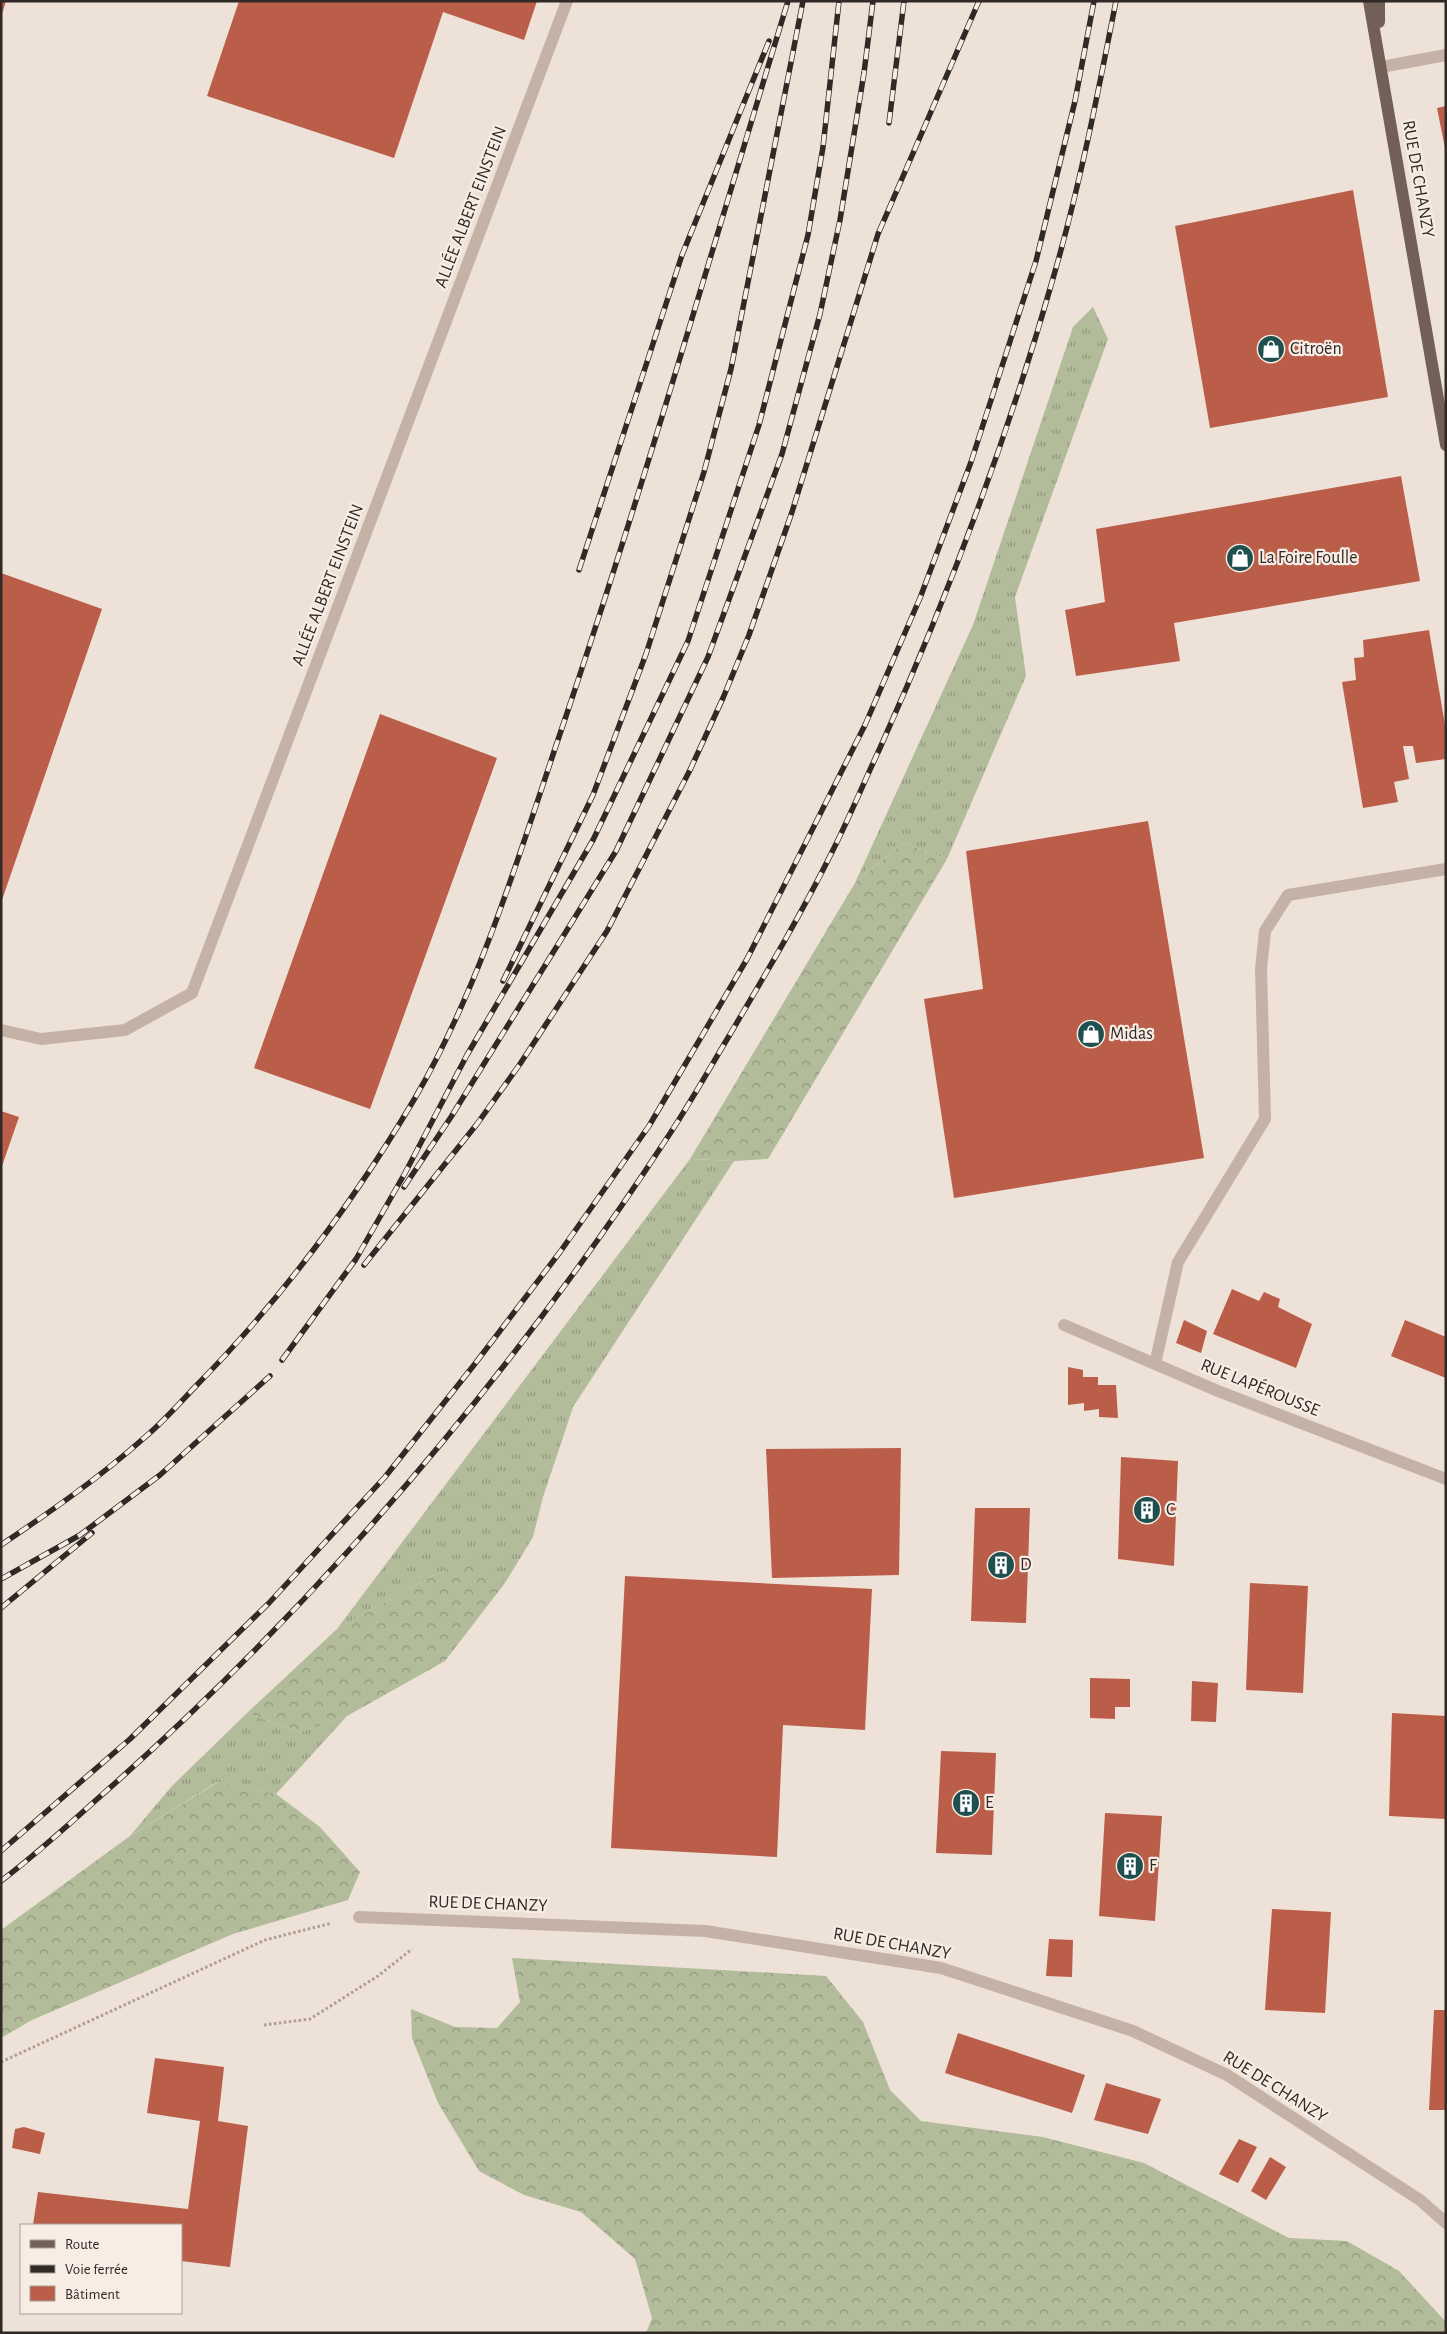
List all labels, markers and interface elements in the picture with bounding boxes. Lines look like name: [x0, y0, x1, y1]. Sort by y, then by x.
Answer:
street label: RUE DE CHANZY: [1399, 119, 1437, 240]
street label: ALLÉE ALBERT EINSTEIN: [429, 123, 510, 290]
shop icon: Citroën: [1256, 334, 1286, 364]
place label: Citroën: [1290, 340, 1342, 358]
street label: ALLÉE ALBERT EINSTEIN: [286, 501, 367, 668]
shop icon: La Foire Foulle: [1225, 543, 1255, 573]
place label: La Foire Foulle: [1259, 549, 1358, 567]
shop icon: Midas: [1076, 1019, 1106, 1049]
place label: Midas: [1110, 1025, 1153, 1043]
street label: RUE LAPÉROUSSE: [1198, 1353, 1324, 1420]
building icon: C: [1132, 1495, 1162, 1525]
place label: C: [1166, 1501, 1175, 1519]
building icon: D: [986, 1550, 1016, 1580]
place label: D: [1020, 1556, 1032, 1574]
building icon: E: [951, 1788, 981, 1818]
place label: E: [985, 1794, 994, 1812]
building icon: F: [1115, 1851, 1145, 1881]
place label: F: [1149, 1857, 1157, 1875]
street label: RUE DE CHANZY: [428, 1893, 548, 1915]
street label: RUE DE CHANZY: [832, 1925, 953, 1963]
street label: RUE DE CHANZY: [1220, 2048, 1331, 2126]
legend: [20, 2224, 182, 2314]
text: Route: [65, 2237, 99, 2252]
text: Voie ferrée: [65, 2262, 128, 2277]
text: Bâtiment: [65, 2287, 120, 2302]

